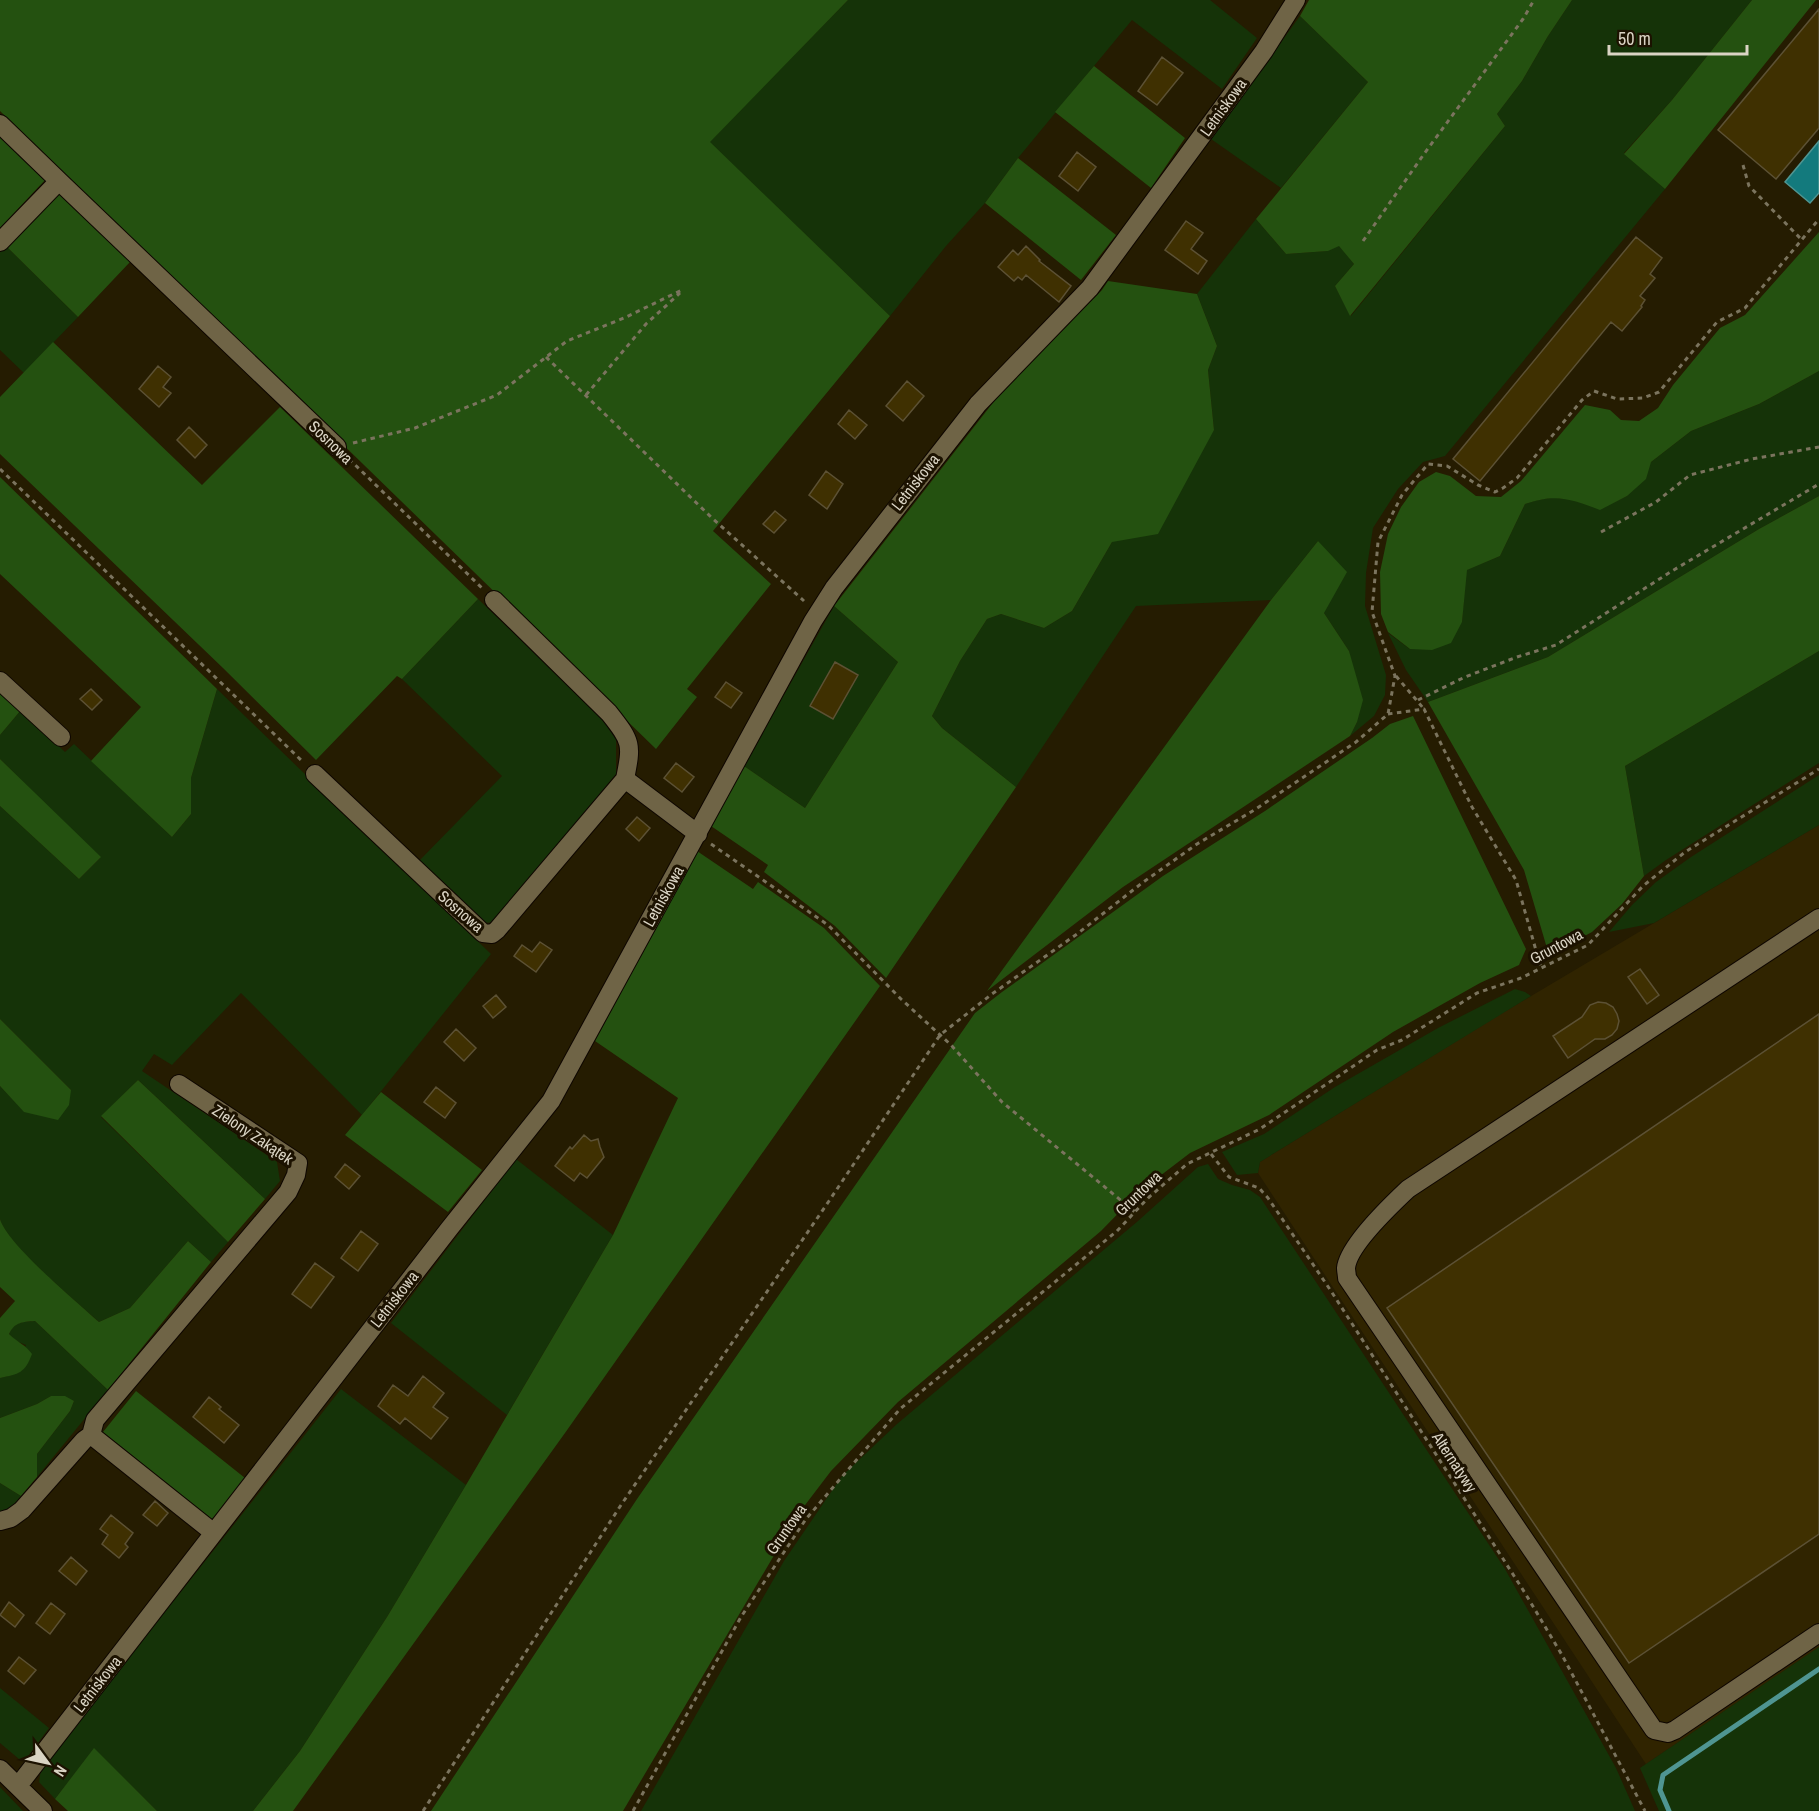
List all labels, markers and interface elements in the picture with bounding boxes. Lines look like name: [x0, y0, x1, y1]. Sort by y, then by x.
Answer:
scale bar: [1609, 18, 1747, 56]
text: 50 m: [1618, 26, 1651, 51]
street label: Letniskowa: [1195, 73, 1252, 140]
street label: Sosnowa: [304, 415, 359, 469]
street label: Letniskowa: [886, 449, 945, 515]
street label: Letniskowa: [637, 861, 689, 930]
street label: Sosnowa: [433, 885, 489, 937]
street label: Gruntowa: [1526, 923, 1587, 969]
street label: Zielony Zakątek: [208, 1099, 298, 1169]
street label: Gruntowa: [1110, 1165, 1167, 1221]
street label: Letniskowa: [365, 1266, 424, 1332]
street label: Alternatywy: [1427, 1427, 1483, 1497]
street label: Gruntowa: [761, 1499, 812, 1559]
street label: Letniskowa: [68, 1651, 127, 1717]
north arrow: [18, 1733, 78, 1793]
text: N: [49, 1761, 72, 1781]

